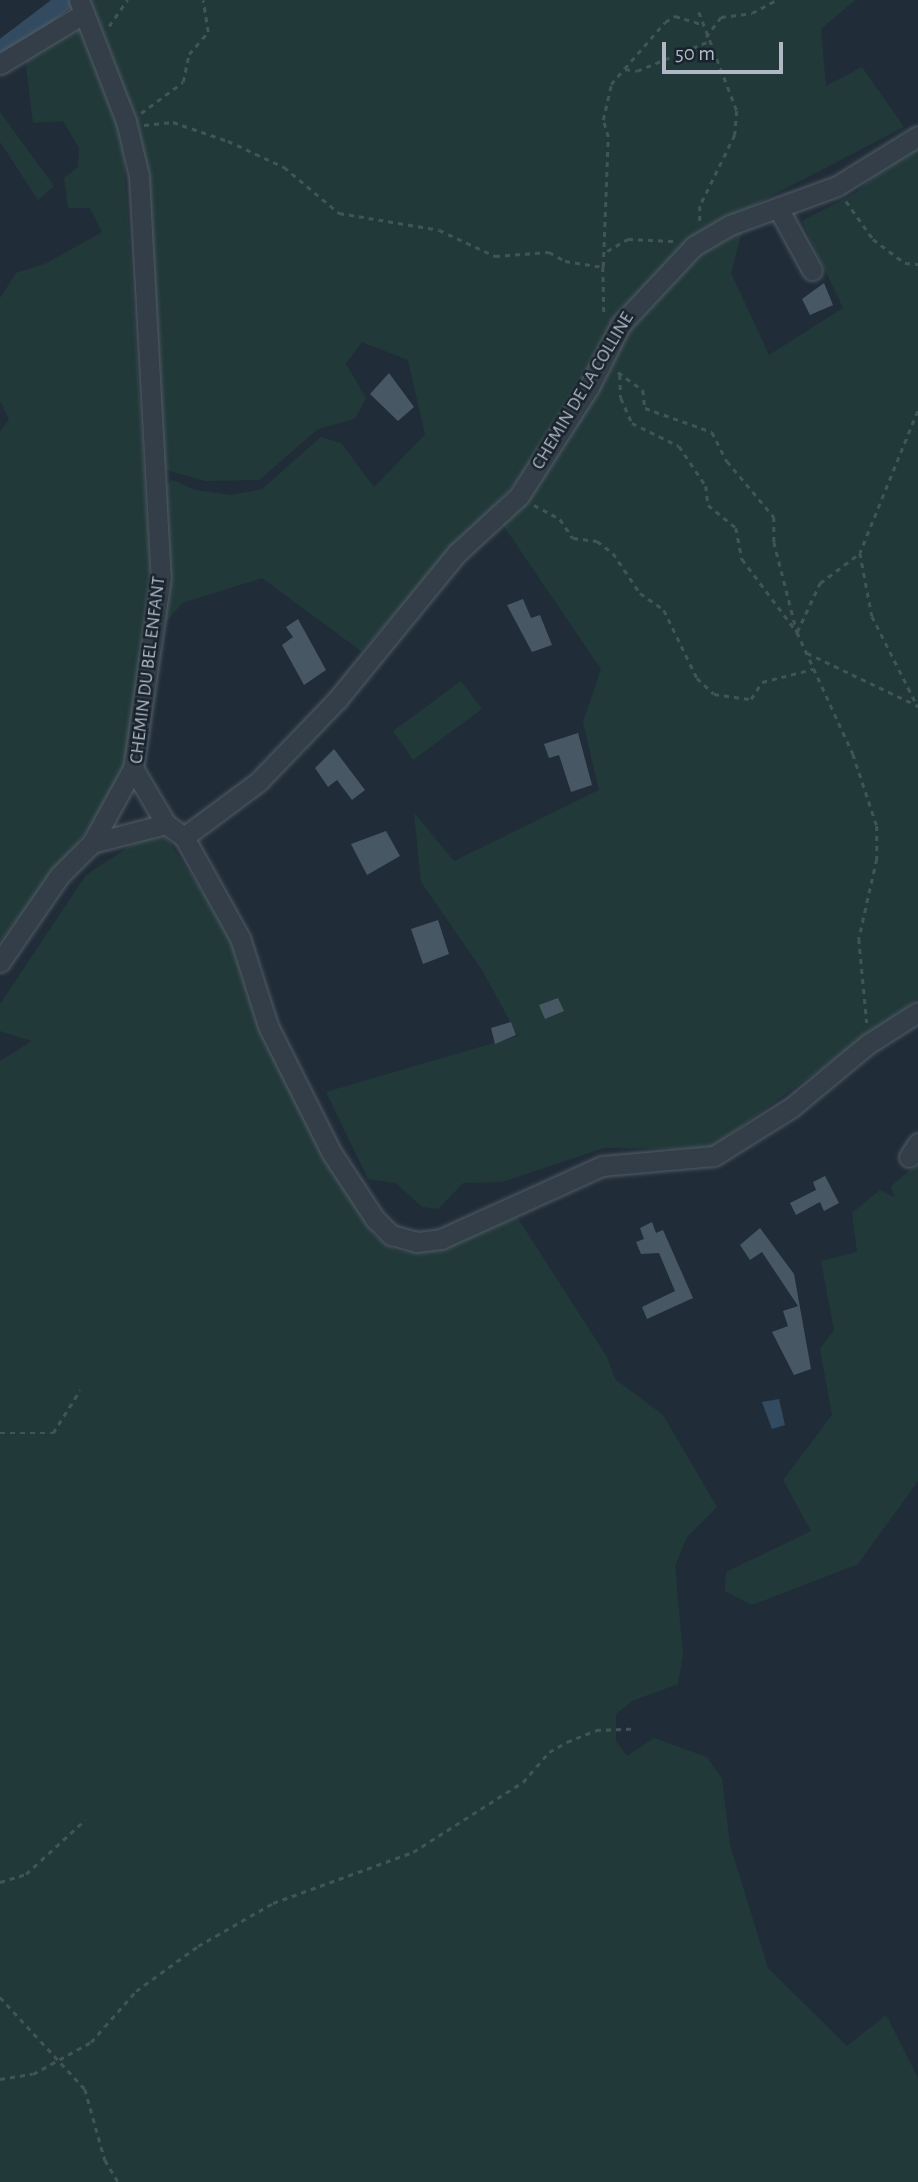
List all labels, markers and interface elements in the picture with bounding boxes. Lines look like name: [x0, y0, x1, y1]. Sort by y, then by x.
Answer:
scale bar: [666, 28, 787, 72]
text: 50 m: [675, 43, 715, 64]
street label: CHEMIN DE LA COLLINE: [527, 308, 639, 474]
street label: CHEMIN DU BEL ENFANT: [125, 575, 171, 765]

